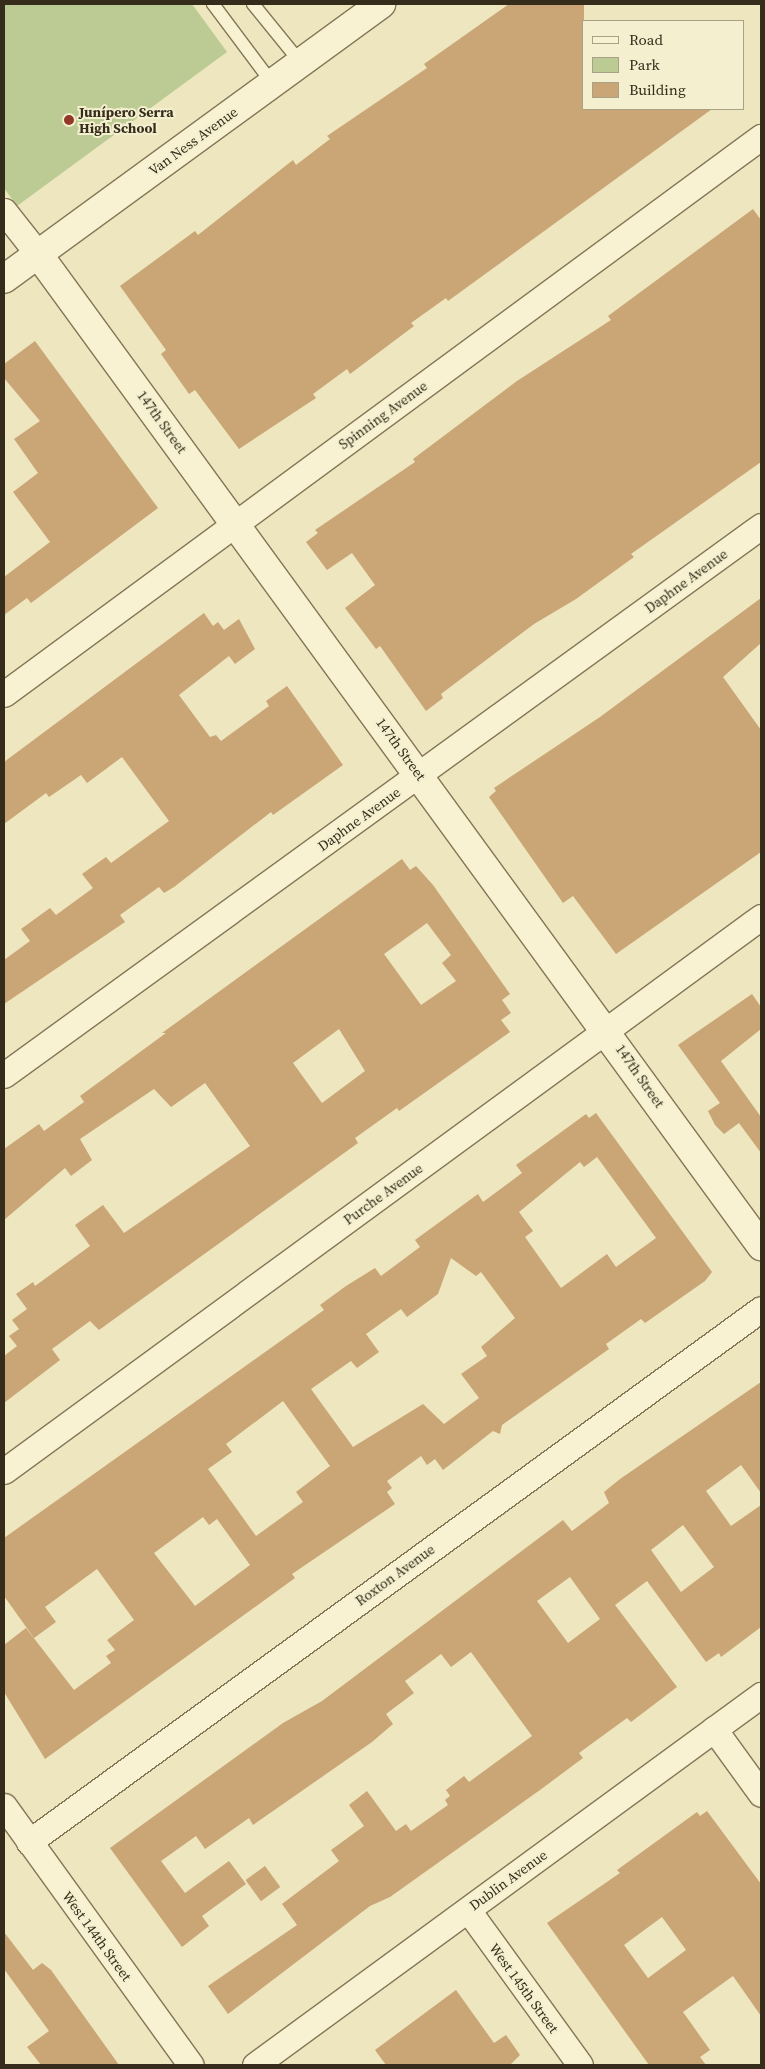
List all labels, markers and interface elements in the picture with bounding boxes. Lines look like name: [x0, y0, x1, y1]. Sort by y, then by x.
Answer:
legend: [582, 20, 745, 110]
text: Road: [629, 29, 663, 50]
text: Park: [629, 54, 660, 75]
text: Building: [629, 79, 686, 100]
street label: Van Ness Avenue: [145, 103, 241, 179]
place label: Junípero Serra High School: [79, 104, 174, 136]
marker: Junípero Serra High School: [63, 114, 75, 126]
street label: Spinning Avenue: [335, 377, 431, 453]
street label: 147th Street: [134, 387, 190, 457]
street label: Daphne Avenue: [641, 545, 731, 617]
street label: 147th Street: [373, 714, 429, 784]
street label: Daphne Avenue: [314, 783, 404, 855]
street label: 147th Street: [612, 1041, 668, 1111]
street label: Purche Avenue: [340, 1160, 426, 1228]
street label: Roxton Avenue: [352, 1541, 438, 1609]
street label: Dublin Avenue: [466, 1846, 550, 1914]
street label: West 144th Street: [59, 1888, 135, 1984]
street label: West 145th Street: [486, 1940, 562, 2036]

